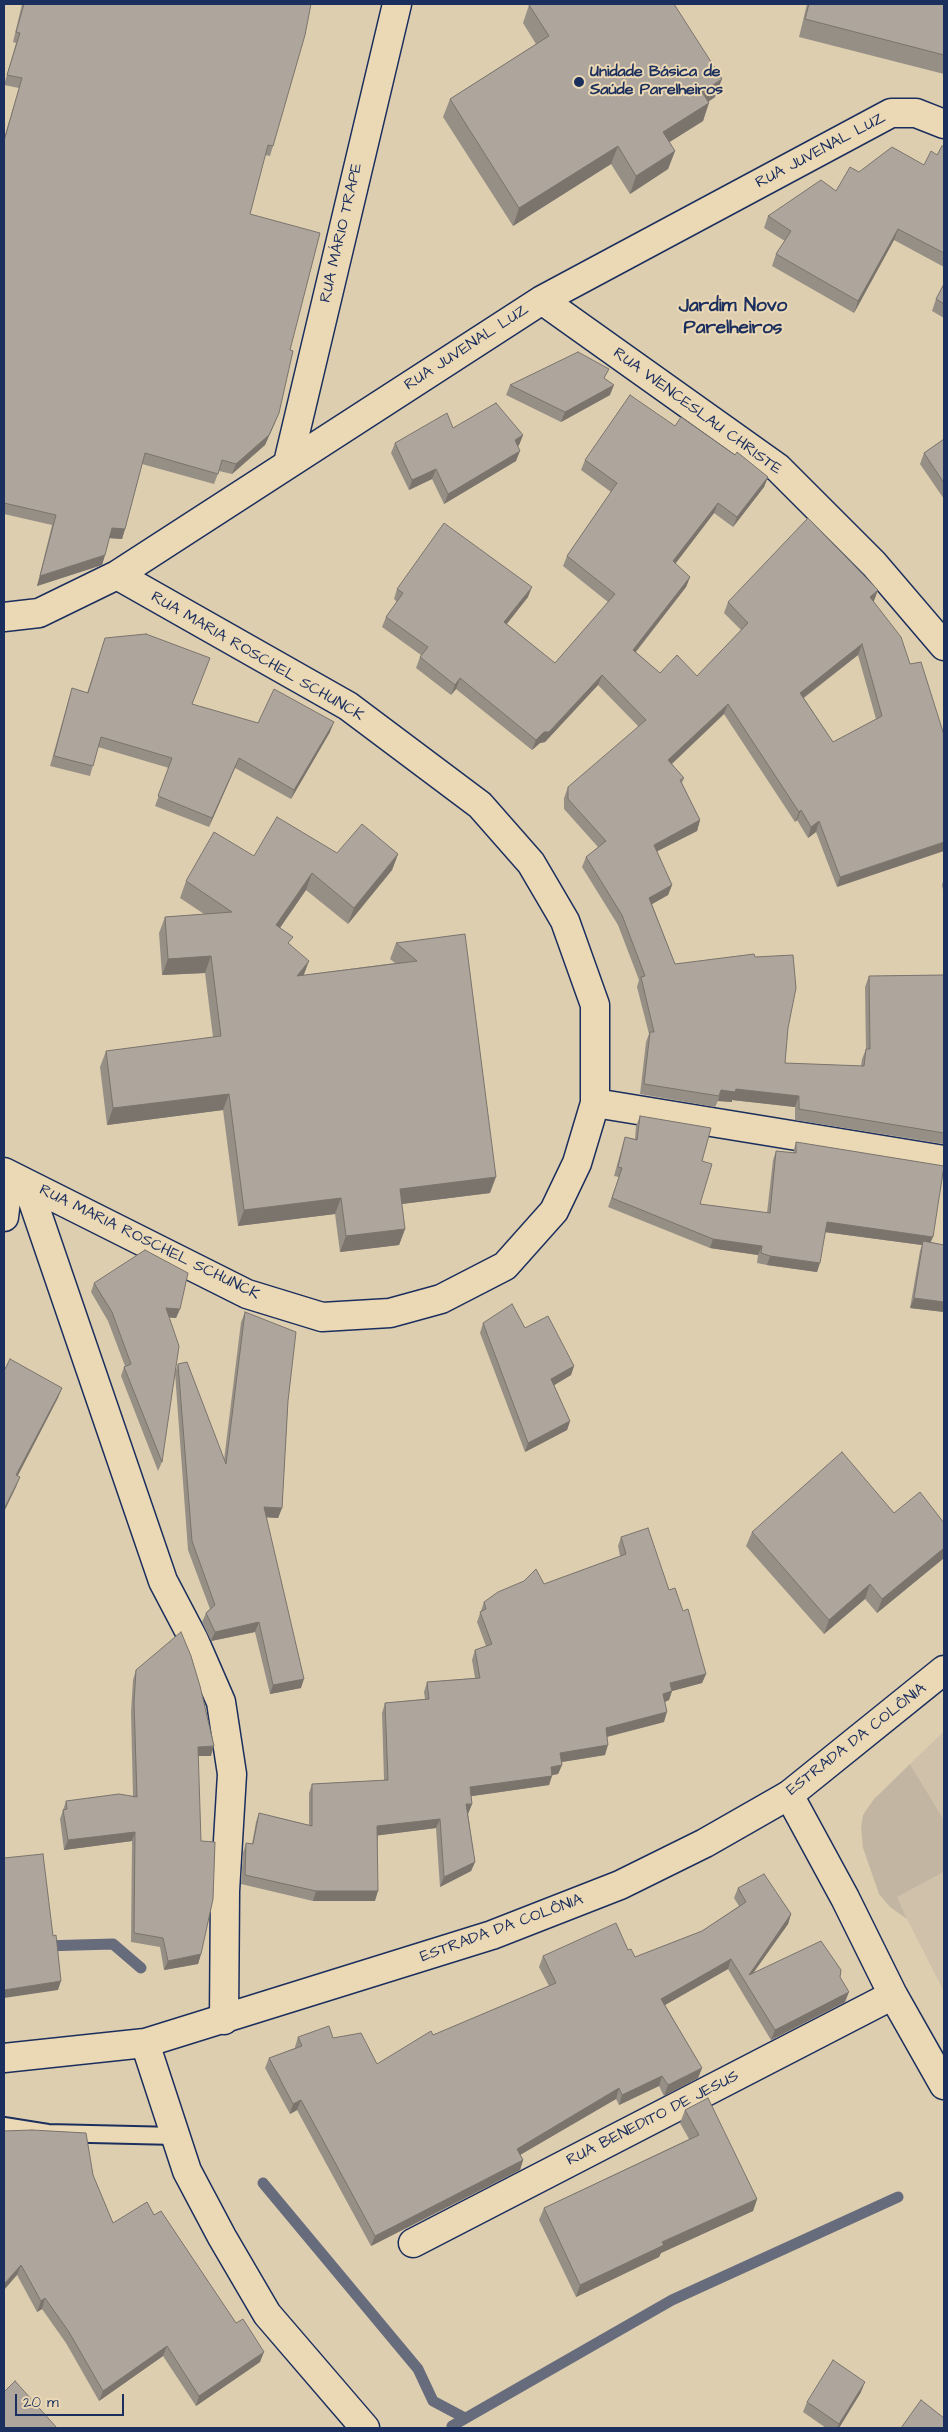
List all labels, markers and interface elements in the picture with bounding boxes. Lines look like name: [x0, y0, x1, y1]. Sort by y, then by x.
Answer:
place label: Unidade Básica de Saúde Parelheiros: [590, 63, 723, 101]
marker: Unidade Básica de Saúde Parelheiros: [572, 75, 586, 89]
street label: RUA JUVENAL LUZ: [753, 109, 889, 193]
street label: RUA MÁRIO TRAPE: [317, 161, 367, 305]
district label: Jardim Novo Parelheiros: [679, 296, 787, 340]
street label: RUA JUVENAL LUZ: [401, 301, 533, 395]
street label: RUA WENCESLAU CHRISTE: [609, 344, 785, 480]
street label: RUA MARIA ROSCHEL SCHUNCK: [147, 588, 367, 726]
street label: RUA MARIA ROSCHEL SCHUNCK: [36, 1181, 262, 1305]
street label: ESTRADA DA COLÔNIA: [783, 1679, 931, 1801]
street label: ESTRADA DA COLÔNIA: [418, 1891, 586, 1967]
street label: RUA BENEDITO DE JESUS: [564, 2067, 742, 2171]
scale bar: [18, 2384, 126, 2416]
text: 20 m: [23, 2392, 59, 2413]

